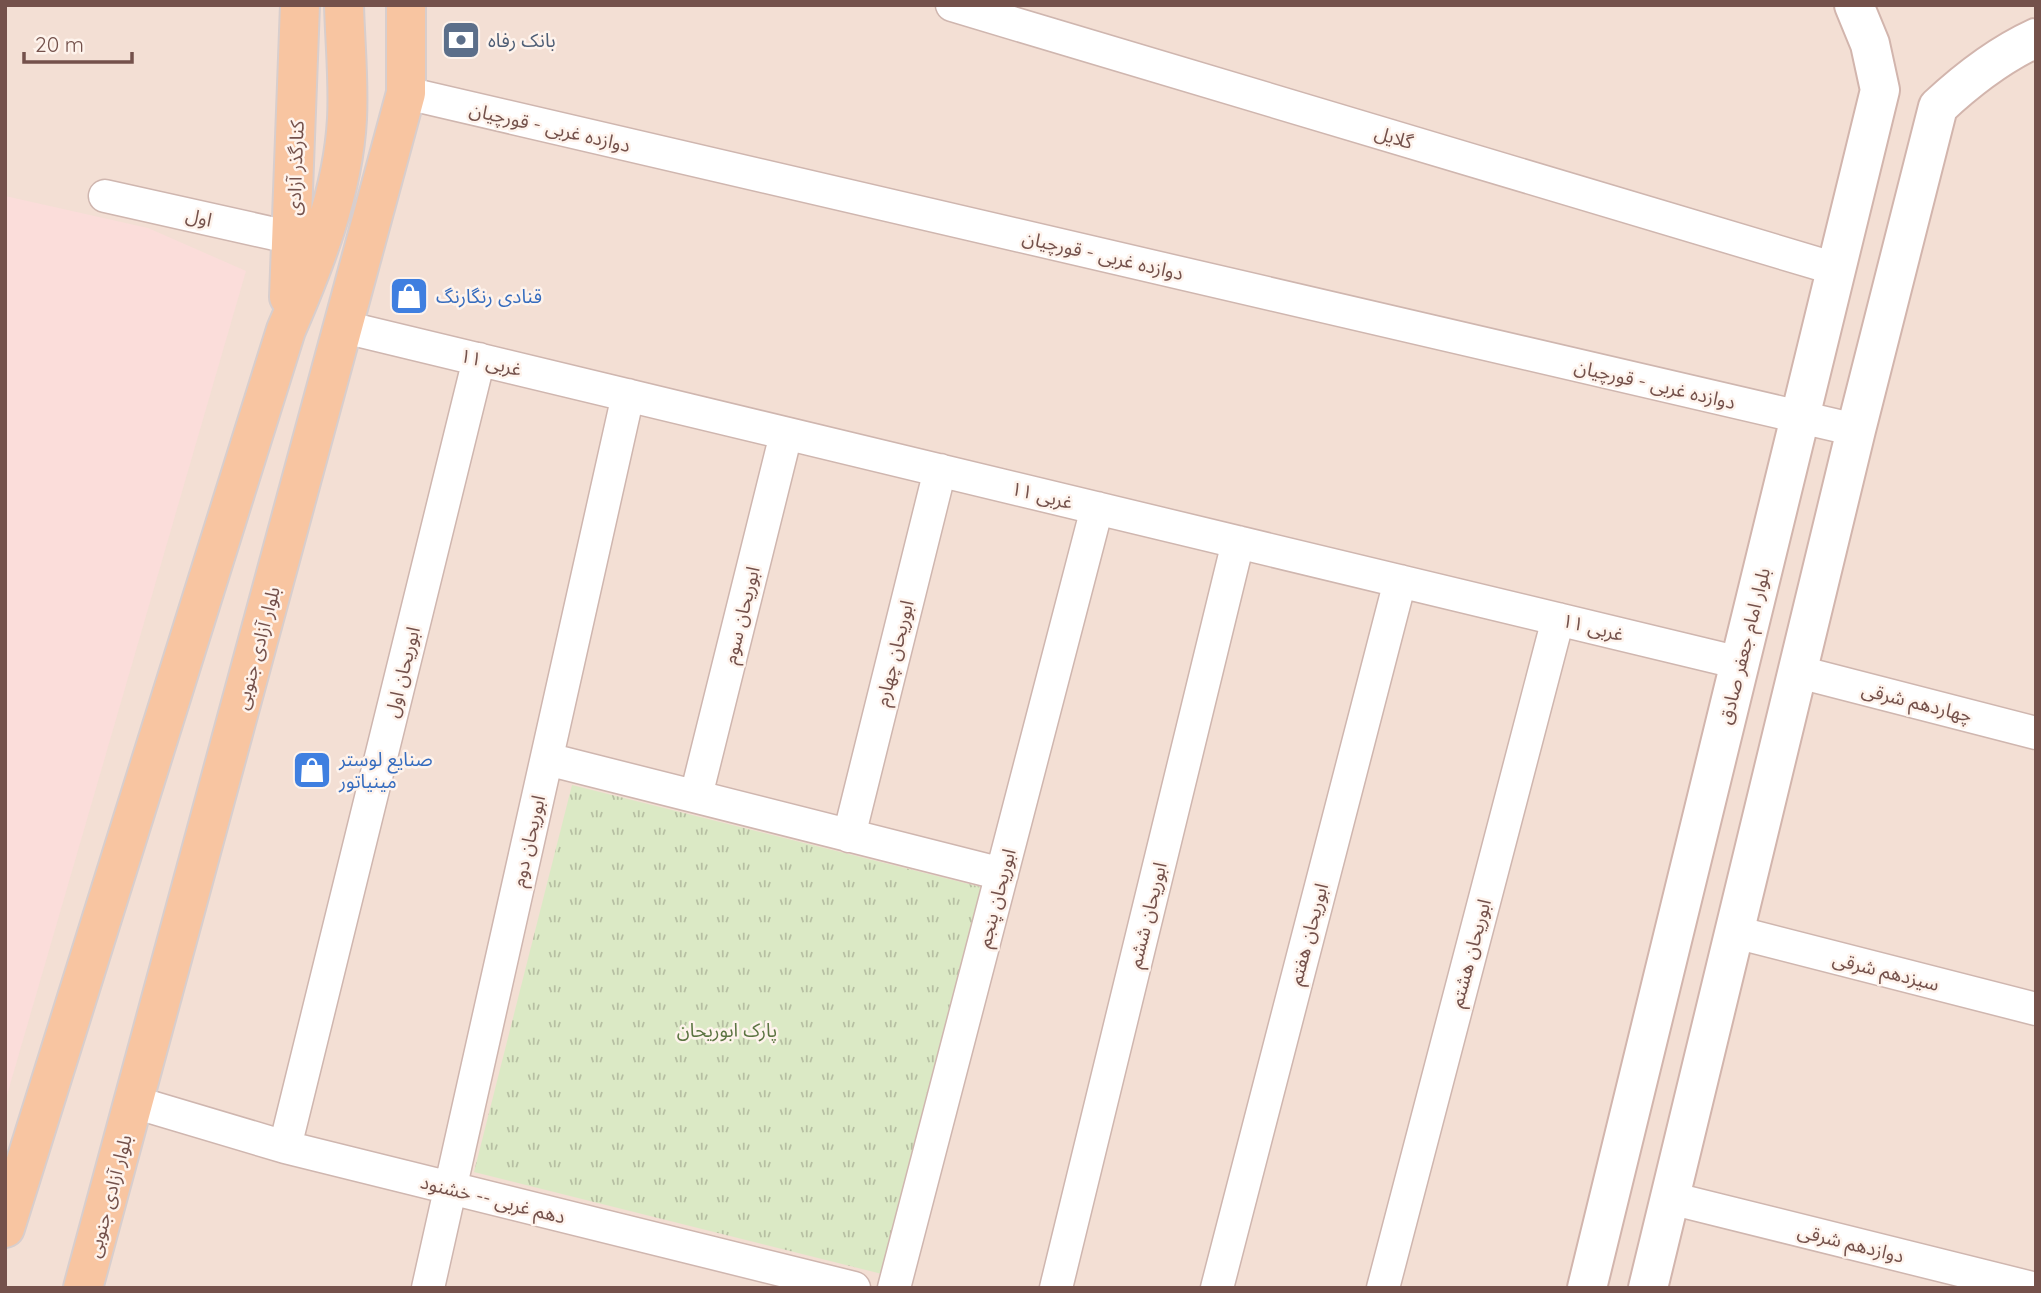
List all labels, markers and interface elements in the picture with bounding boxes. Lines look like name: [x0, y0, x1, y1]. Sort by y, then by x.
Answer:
bank icon: بانک رفاه: [440, 19, 482, 61]
scale bar: [24, 21, 133, 65]
place label: بانک رفاه: [488, 28, 556, 52]
text: 20 m: [35, 31, 84, 57]
street label: دوازده غربی - قورچیان: [467, 97, 633, 158]
street label: کنارگذر آزادی: [281, 119, 309, 216]
street label: گلایل: [1372, 120, 1417, 154]
street label: اول: [184, 202, 214, 232]
street label: دوازده غربی - قورچیان: [1020, 225, 1186, 286]
shop icon: قنادی رنگارنگ: [388, 275, 430, 317]
place label: قنادی رنگارنگ: [436, 284, 542, 308]
street label: ۱۱ غربی: [458, 343, 524, 381]
street label: دوازده غربی - قورچیان: [1572, 354, 1738, 415]
street label: ۱۱ غربی: [1009, 476, 1075, 514]
street label: ابوریحان سوم: [717, 564, 768, 667]
street label: بلوار امام جعفر صادق: [1713, 565, 1778, 728]
street label: بلوار آزادی جنوبی: [229, 584, 285, 712]
street label: ابوریحان چهارم: [869, 598, 922, 709]
street label: ۱۱ غربی: [1560, 608, 1626, 646]
street label: ابوریحان اول: [379, 624, 425, 720]
street label: چهاردهم شرقی: [1859, 677, 1975, 730]
place label: صنایع لوستر مینیاتور: [338, 747, 433, 793]
shop icon: صنایع لوستر مینیاتور: [291, 749, 333, 791]
street label: ابوریحان دوم: [506, 793, 553, 890]
street label: ابوریحان پنجم: [971, 846, 1024, 951]
street label: ابوریحان ششم: [1122, 860, 1175, 971]
street label: ابوریحان هفتم: [1283, 880, 1336, 988]
street label: ابوریحان هشتم: [1444, 896, 1499, 1011]
street label: سیزدهم شرقی: [1829, 946, 1942, 999]
park label: پارک ابوریحان: [677, 1018, 777, 1043]
street label: بلوار آزادی جنوبی: [81, 1132, 137, 1260]
street label: دهم غربی -- خشنود: [417, 1169, 568, 1232]
street label: دوازدهم شرقی: [1795, 1218, 1907, 1271]

